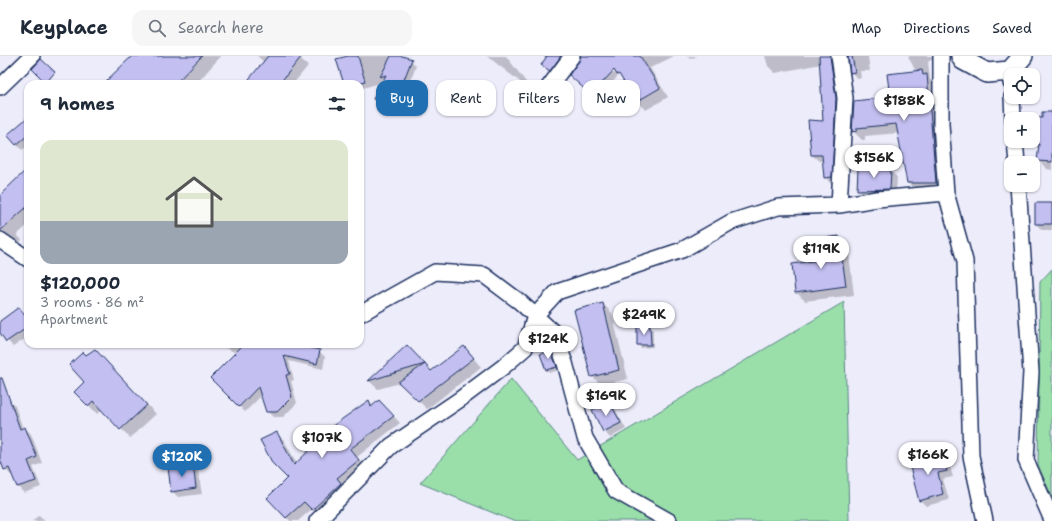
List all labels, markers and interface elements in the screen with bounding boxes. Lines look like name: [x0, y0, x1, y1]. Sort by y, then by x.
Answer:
search box: [132, 10, 412, 46]
text: Keyplace: [20, 15, 108, 40]
icon: search: [146, 17, 168, 39]
text: Search here: [178, 18, 264, 38]
text: Map: [852, 19, 882, 37]
text: Directions: [904, 19, 970, 37]
text: Saved: [992, 19, 1032, 37]
map controls: [1004, 68, 1040, 192]
button: locate: [1004, 68, 1040, 104]
chip: Buy: [376, 80, 428, 116]
chip: Rent: [436, 80, 496, 116]
chip: Filters: [504, 80, 574, 116]
chip: New: [582, 80, 640, 116]
pin: $188K: [876, 88, 932, 122]
text: $188K: [883, 92, 925, 109]
text: 9 homes: [40, 93, 115, 115]
icon: filters: [326, 93, 348, 115]
button: +: [1004, 112, 1040, 148]
pin: $156K: [846, 145, 902, 179]
text: $156K: [854, 149, 894, 166]
button: −: [1004, 156, 1040, 192]
icon: home: [158, 166, 230, 238]
pin: $119K: [793, 236, 849, 270]
text: $119K: [802, 240, 840, 257]
text: $120,000: [40, 272, 121, 294]
text: 3 rooms · 86 m²: [40, 294, 144, 311]
pin: $249K: [616, 302, 672, 336]
text: $249K: [622, 306, 666, 323]
text: Apartment: [40, 311, 108, 328]
pin: $124K: [520, 326, 576, 360]
text: $124K: [528, 330, 568, 347]
pin: $169K: [578, 383, 634, 417]
text: $169K: [586, 387, 626, 404]
pin: $107K: [294, 425, 350, 459]
text: $107K: [302, 429, 342, 446]
pin: $166K: [900, 442, 956, 476]
pin: $120K: [154, 444, 210, 478]
text: $166K: [907, 446, 949, 463]
text: $120K: [162, 448, 202, 465]

